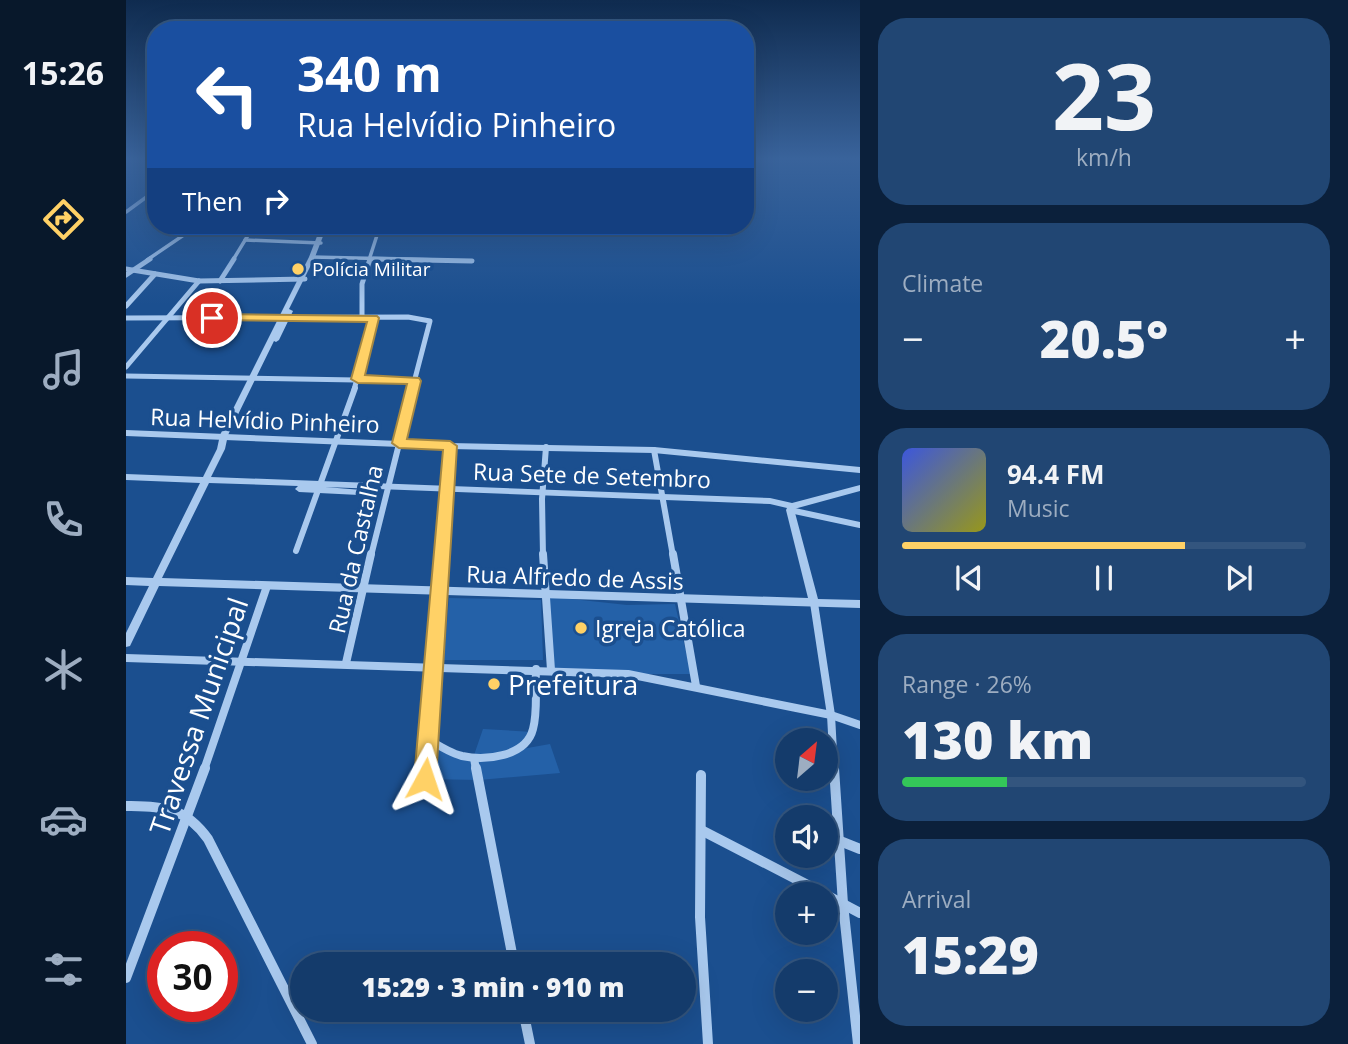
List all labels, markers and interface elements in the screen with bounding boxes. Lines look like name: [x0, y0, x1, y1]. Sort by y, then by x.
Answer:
text: 23: [1052, 33, 1156, 157]
text: 340 m: [297, 40, 442, 106]
icon: left: [182, 49, 273, 140]
text: 15:26: [22, 51, 104, 94]
text: Rua Helvídio Pinheiro: [297, 103, 616, 146]
text: km/h: [1076, 141, 1132, 173]
icon: right: [257, 182, 295, 220]
text: Then: [182, 183, 243, 219]
icon: directions: [39, 195, 88, 244]
place label: Polícia Militar: [312, 256, 431, 282]
marker: Polícia Militar: [290, 261, 306, 277]
text: Climate: [902, 267, 983, 299]
pin: [182, 288, 242, 348]
icon: arrive: [193, 299, 231, 337]
text: 20.5°: [1040, 302, 1168, 373]
text: −: [902, 312, 924, 364]
text: +: [1284, 312, 1306, 364]
icon: music: [39, 345, 88, 394]
street label: Rua Helvídio Pinheiro: [150, 400, 380, 440]
street label: Rua Sete de Setembro: [473, 455, 711, 495]
text: 94.4 FM: [1007, 456, 1105, 492]
street label: Rua da Castalha: [320, 462, 390, 636]
text: Music: [1007, 492, 1070, 524]
icon: phone: [39, 495, 88, 544]
street label: Rua Alfredo de Assis: [466, 557, 684, 597]
icon: previous: [950, 559, 988, 597]
icon: pause: [1085, 559, 1123, 597]
icon: next: [1220, 559, 1258, 597]
street label: Travessa Municipal: [140, 592, 256, 840]
place label: Igreja Católica: [595, 612, 746, 644]
marker: Igreja Católica: [573, 620, 589, 636]
icon: climate: [39, 645, 88, 694]
place label: Prefeitura: [508, 665, 638, 703]
text: Range · 26%: [902, 668, 1032, 700]
marker: Prefeitura: [486, 676, 502, 692]
text: 130 km: [902, 703, 1093, 774]
north arrow: [775, 728, 838, 791]
map controls: [775, 728, 838, 1022]
position arrow: [388, 742, 462, 816]
icon: car: [39, 795, 88, 844]
button: sound: [775, 805, 838, 868]
button: +: [775, 882, 838, 945]
text: Arrival: [902, 883, 971, 915]
text: 15:29: [902, 918, 1039, 989]
speed limit sign: 30: [147, 931, 238, 1022]
icon: filters: [39, 945, 88, 994]
button: −: [775, 959, 838, 1022]
text: 15:29 · 3 min · 910 m: [362, 969, 624, 1005]

